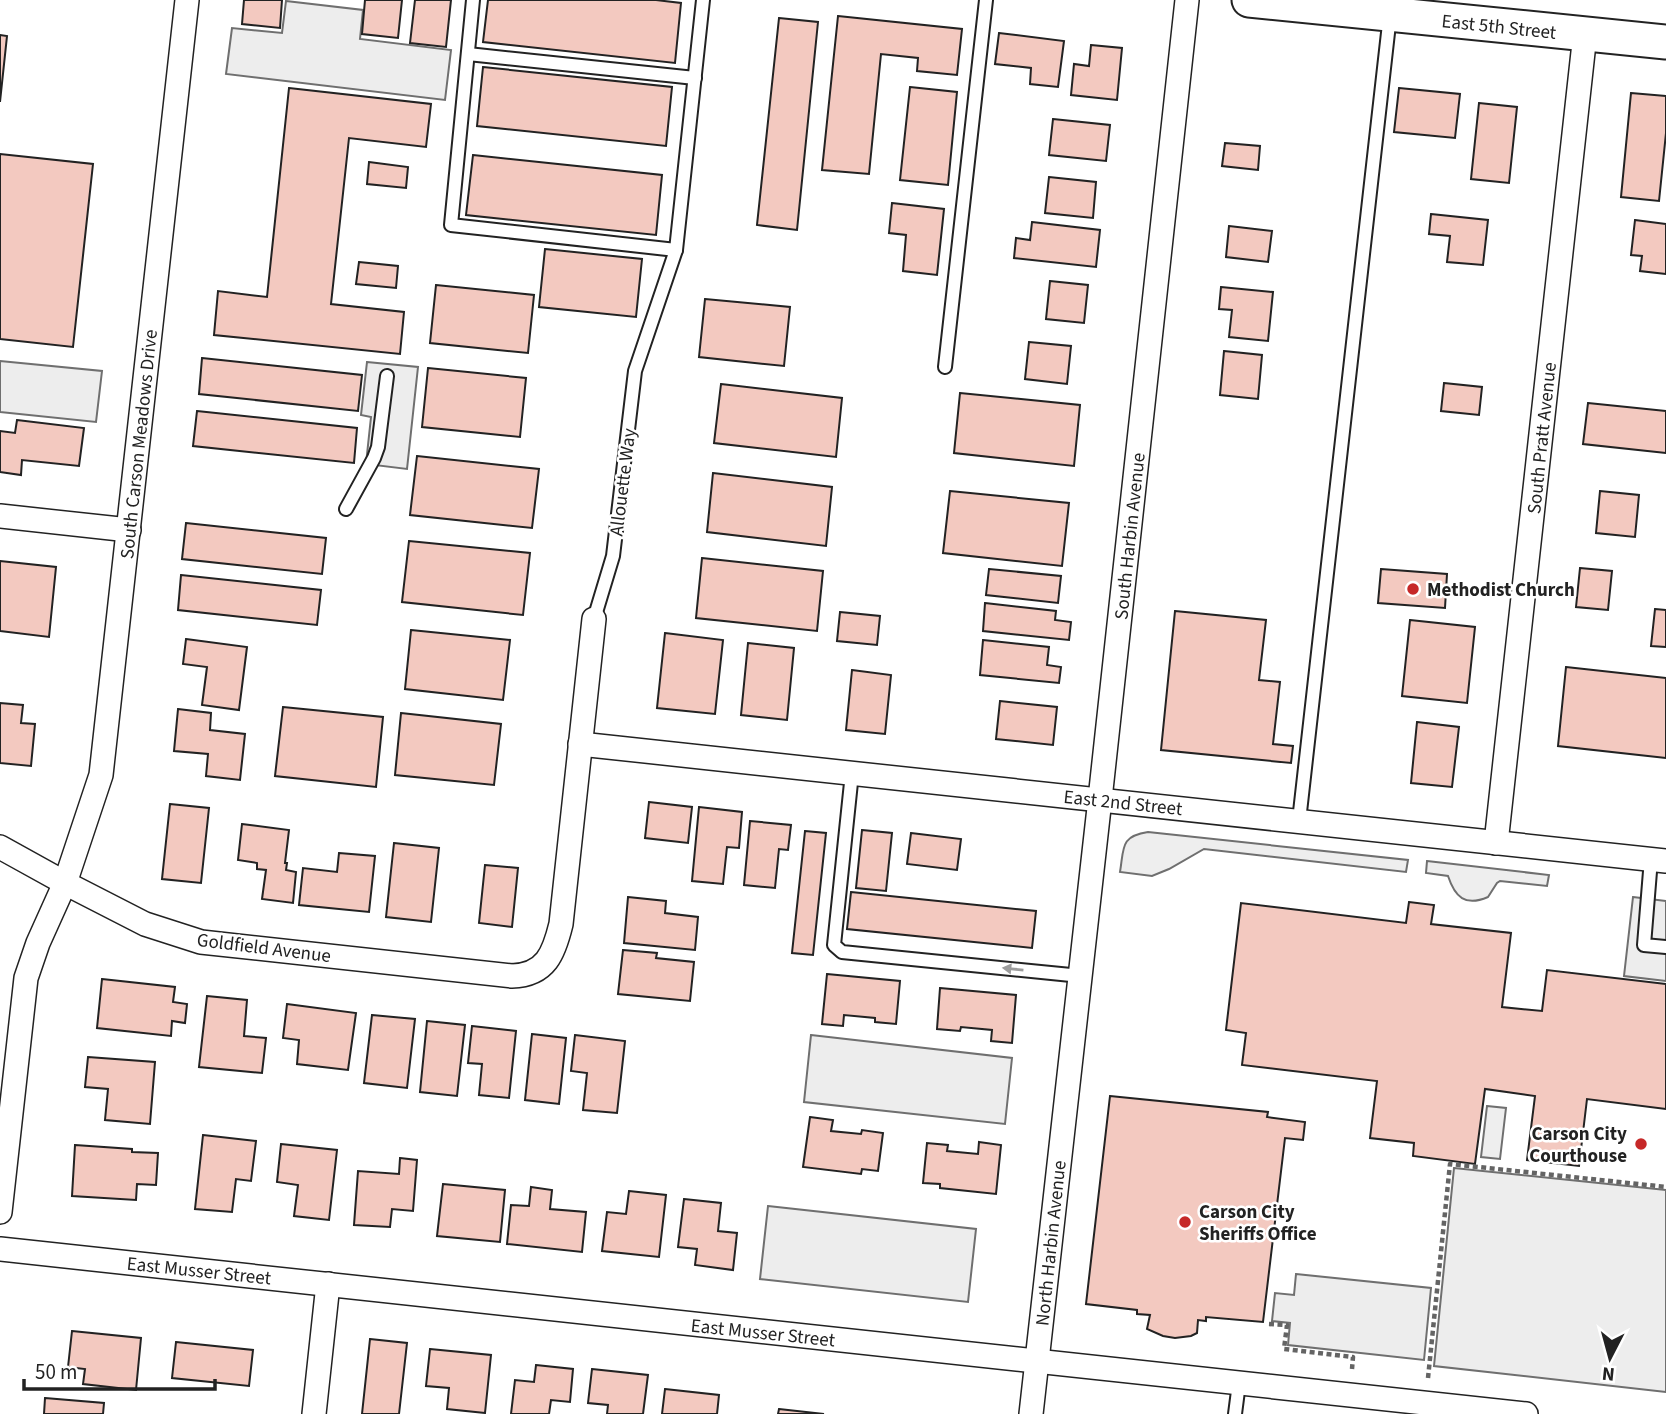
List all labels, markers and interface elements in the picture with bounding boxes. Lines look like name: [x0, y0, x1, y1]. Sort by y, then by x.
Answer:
street label: East 5th Street: [1440, 8, 1558, 47]
street label: South Carson Meadows Drive: [114, 328, 165, 560]
street label: South Pratt Avenue: [1521, 361, 1564, 515]
street label: Allouette Way: [603, 427, 644, 538]
street label: South Harbin Avenue: [1108, 451, 1153, 621]
place label: Methodist Church: [1427, 577, 1575, 604]
marker: Methodist Church: [1405, 581, 1421, 597]
street label: East 2nd Street: [1062, 784, 1184, 823]
street label: Goldfield Avenue: [195, 927, 332, 970]
one-way arrow: [1001, 963, 1023, 974]
place label: Carson City Courthouse: [1529, 1121, 1627, 1170]
marker: Carson City Courthouse: [1633, 1136, 1649, 1152]
street label: North Harbin Avenue: [1029, 1159, 1074, 1327]
place label: Carson City Sheriffs Office: [1199, 1199, 1317, 1248]
marker: Carson City Sheriffs Office: [1177, 1214, 1193, 1230]
street label: East Musser Street: [125, 1250, 273, 1293]
street label: East Musser Street: [689, 1312, 837, 1355]
north arrow: [1575, 1323, 1645, 1393]
scale bar: [24, 1348, 215, 1392]
text: 50 m: [35, 1357, 77, 1387]
text: N: [1601, 1359, 1616, 1388]

